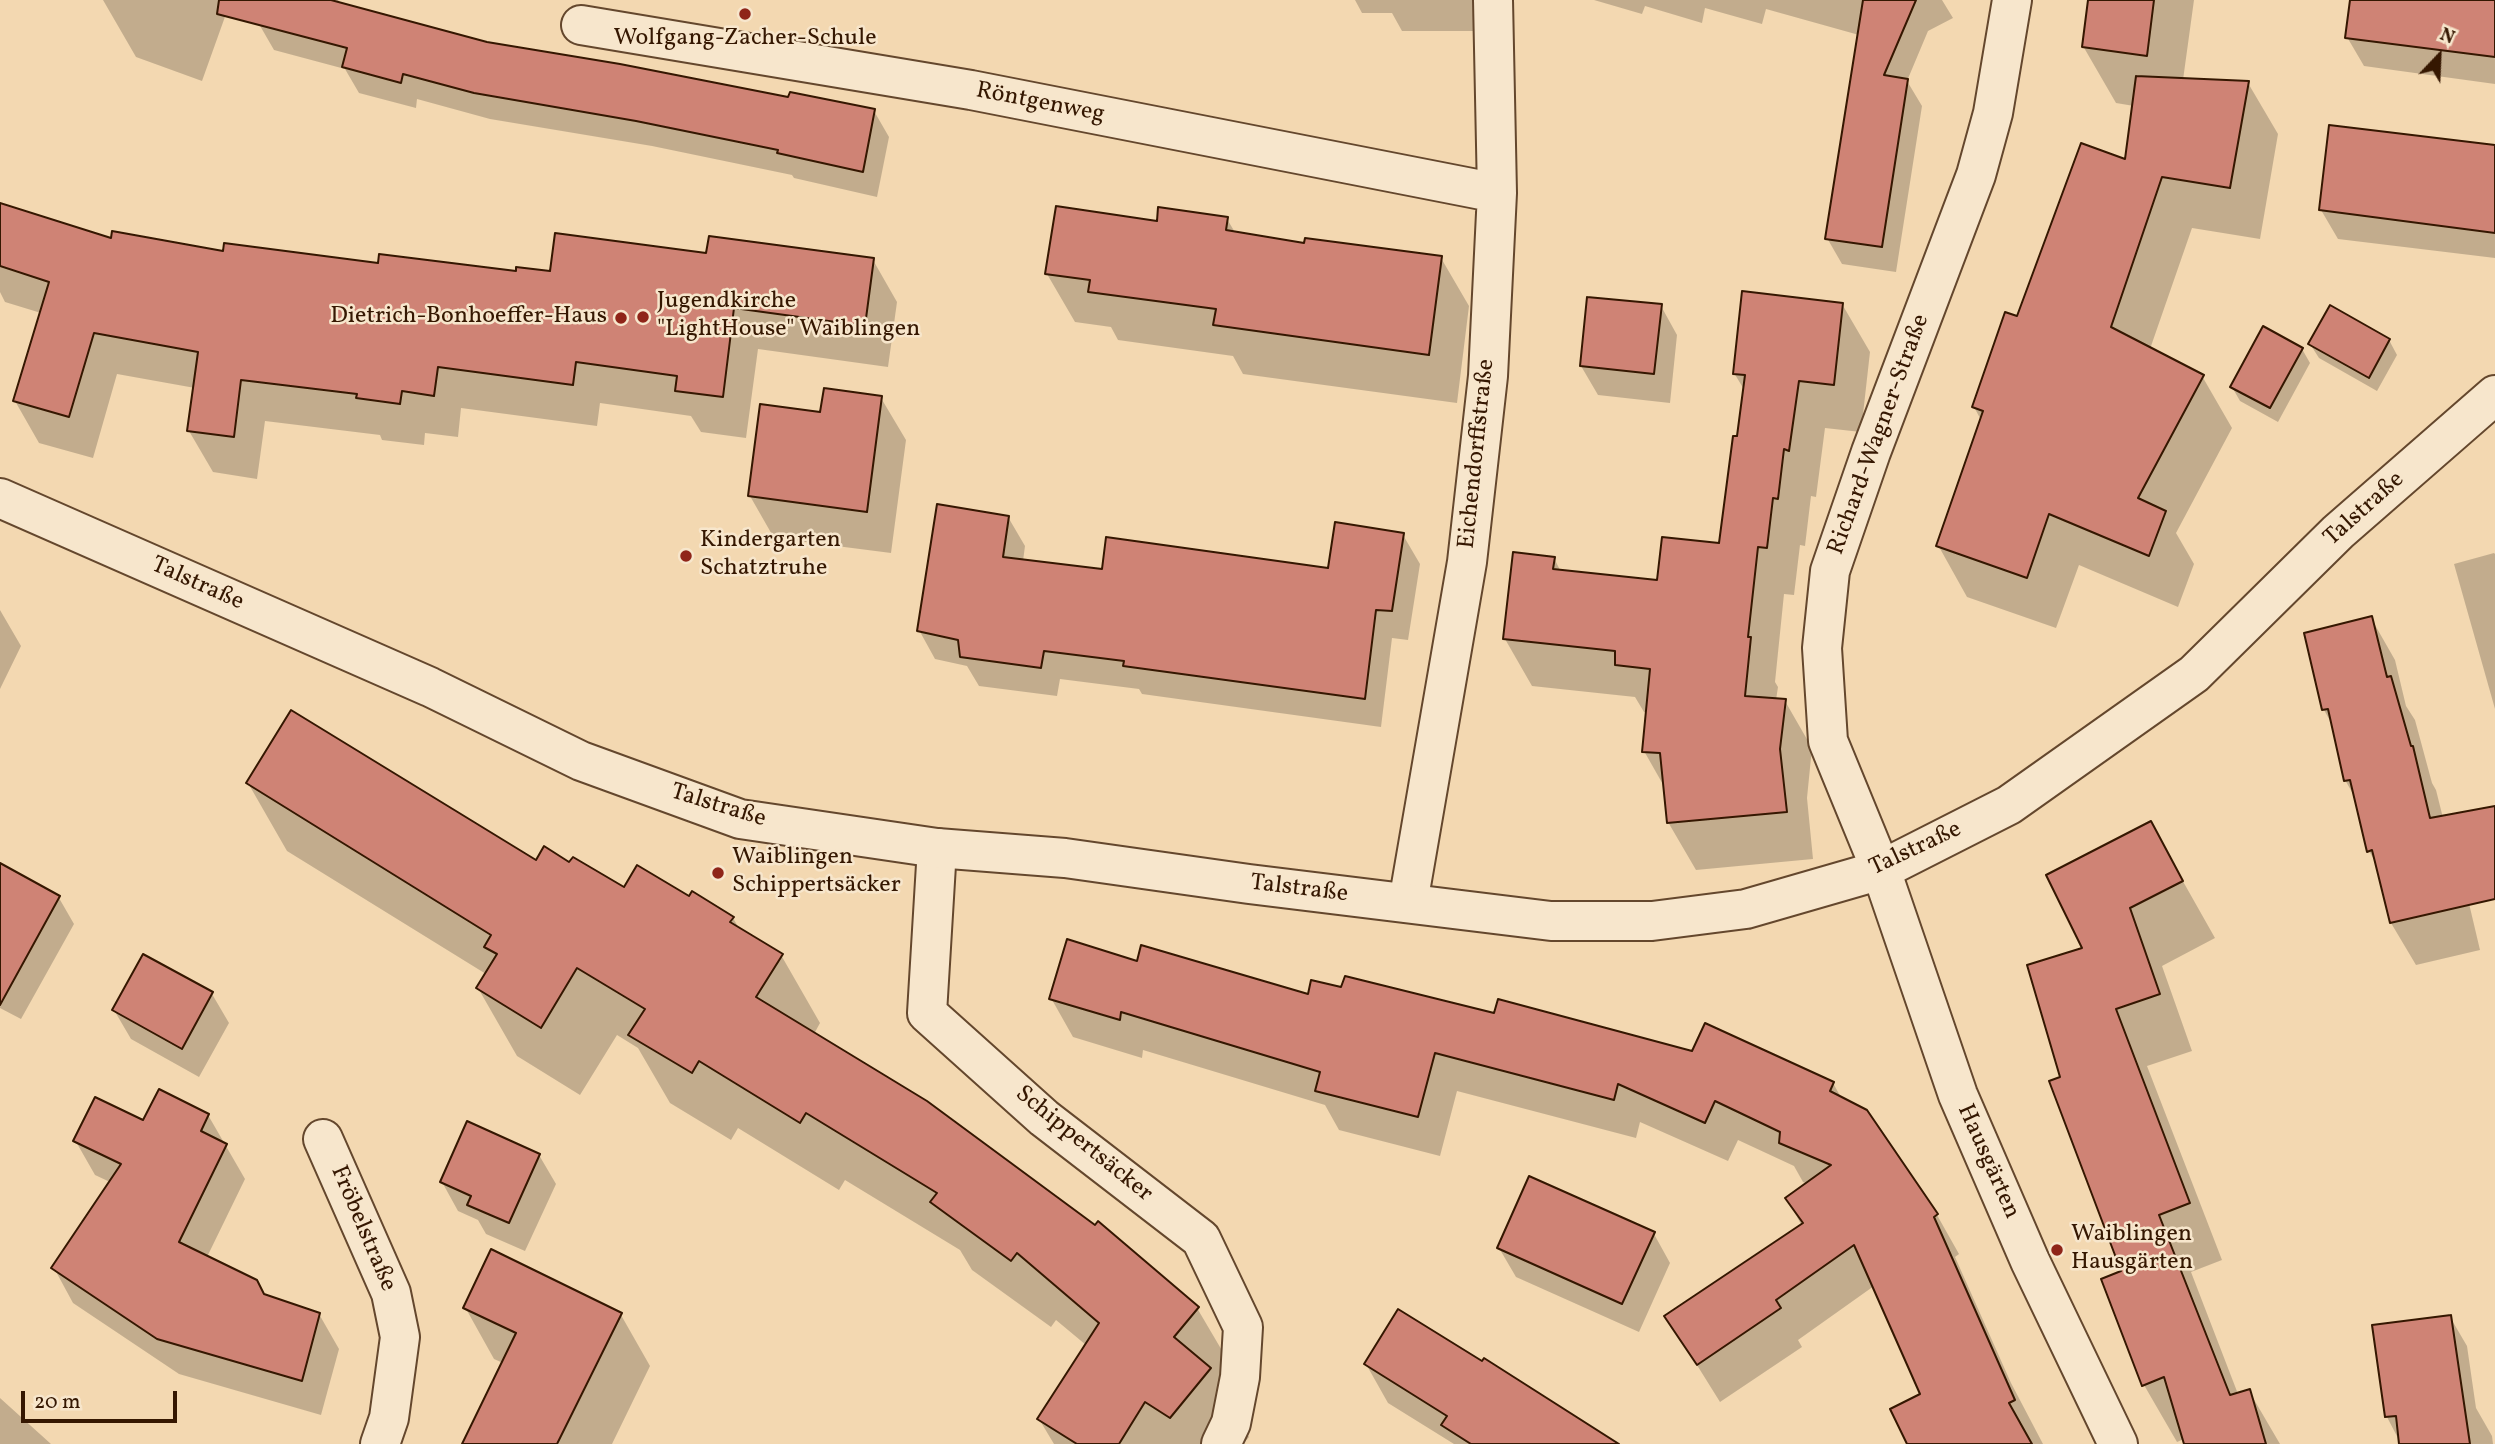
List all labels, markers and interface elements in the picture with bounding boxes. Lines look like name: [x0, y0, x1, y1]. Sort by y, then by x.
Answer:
marker: Wolfgang-Zacher-Schule: [737, 6, 753, 22]
north arrow: [2404, 21, 2474, 91]
text: N: [2436, 22, 2459, 51]
place label: Wolfgang-Zacher-Schule: [613, 26, 877, 54]
street label: Röntgenweg: [973, 77, 1107, 131]
place label: Jugendkirche "LightHouse" Waiblingen: [657, 289, 920, 345]
place label: Dietrich-Bonhoeffer-Haus: [330, 304, 607, 332]
marker: Jugendkirche "LightHouse" Waiblingen: [635, 309, 651, 325]
marker: Dietrich-Bonhoeffer-Haus: [613, 310, 629, 326]
street label: Richard-Wagner-Straße: [1823, 311, 1937, 559]
street label: Eichendorffstraße: [1454, 358, 1502, 550]
street label: Talstraße: [2319, 466, 2411, 554]
place label: Kindergarten Schatztruhe: [700, 528, 841, 584]
marker: Kindergarten Schatztruhe: [678, 548, 694, 564]
street label: Talstraße: [146, 552, 248, 618]
street label: Talstraße: [667, 779, 769, 835]
street label: Talstraße: [1865, 816, 1967, 884]
place label: Waiblingen Schippertsäcker: [732, 845, 901, 901]
marker: Waiblingen Schippertsäcker: [710, 865, 726, 881]
street label: Talstraße: [1249, 870, 1349, 910]
street label: Schippertsäcker: [1008, 1081, 1158, 1209]
street label: Hausgärten: [1949, 1100, 2025, 1224]
street label: Fröbelstraße: [323, 1162, 401, 1296]
place label: Waiblingen Hausgärten: [2071, 1222, 2193, 1278]
marker: Waiblingen Hausgärten: [2049, 1242, 2065, 1258]
scale bar: [24, 1378, 180, 1422]
text: 20 m: [34, 1388, 80, 1417]

